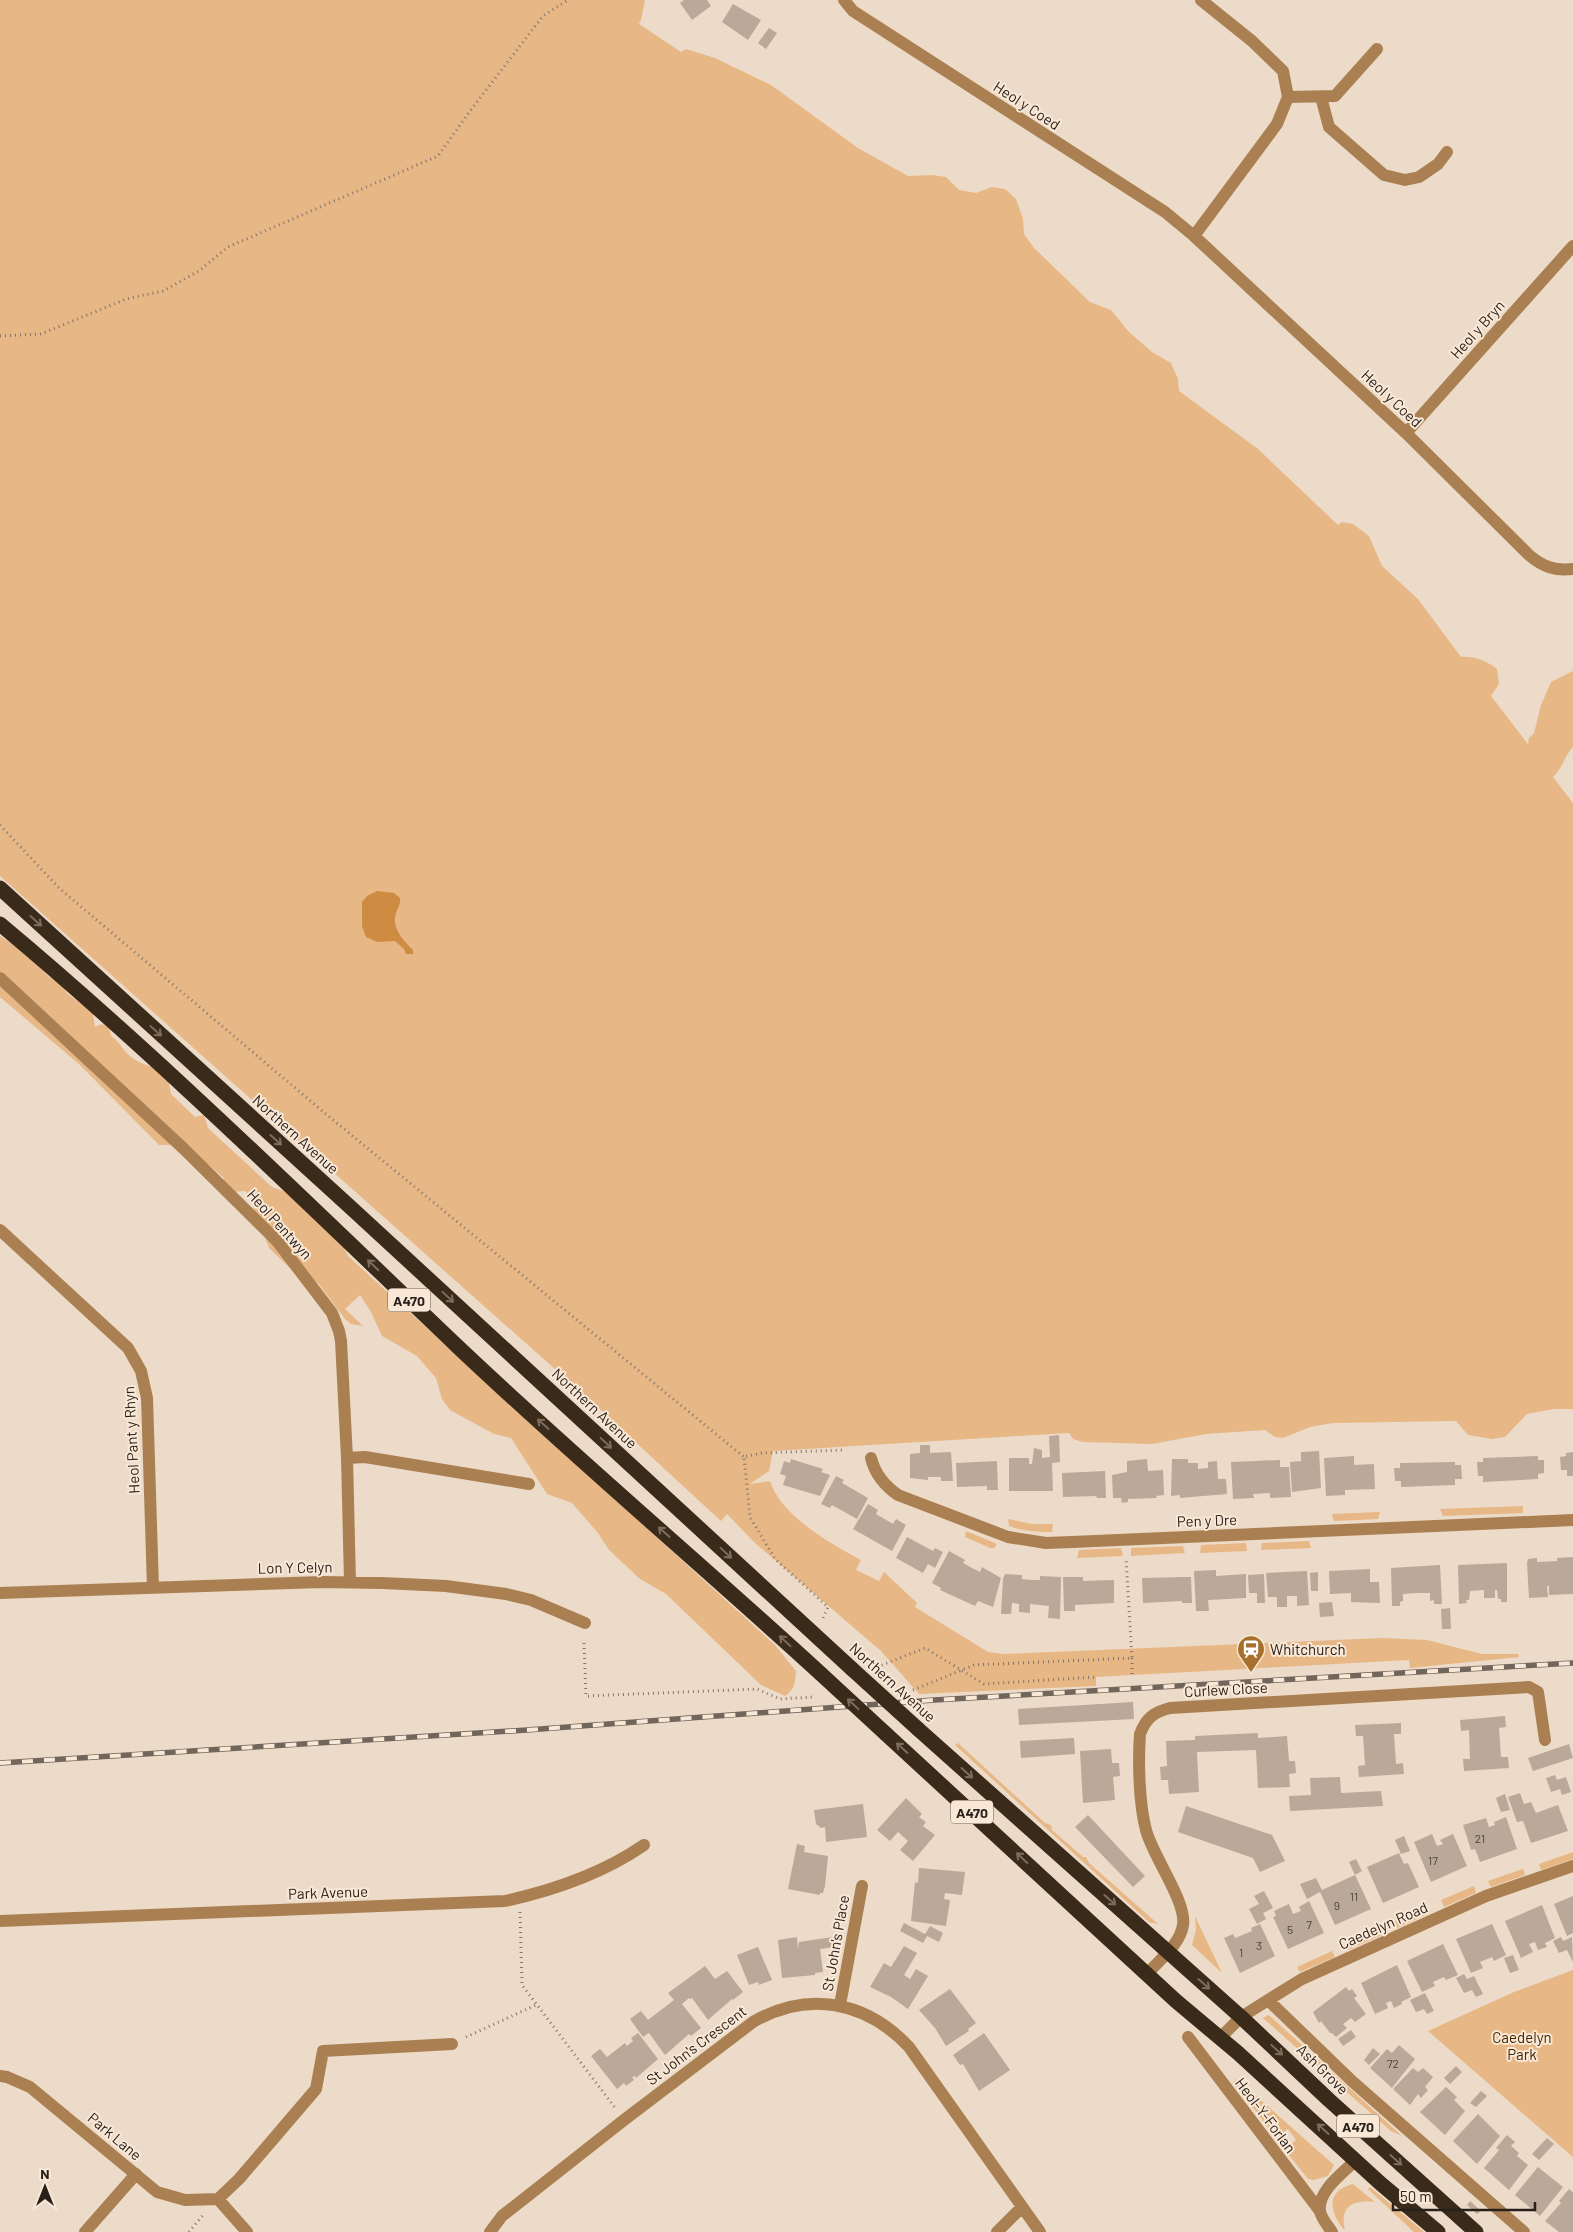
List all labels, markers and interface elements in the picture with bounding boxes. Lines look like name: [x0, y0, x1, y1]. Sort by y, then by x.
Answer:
street label: Heol y Coed: [990, 77, 1064, 133]
street label: Heol y Bryn: [1446, 296, 1508, 362]
street label: Heol y Coed: [1358, 366, 1426, 430]
one-way arrow: [30, 915, 43, 927]
one-way arrow: [150, 1025, 163, 1037]
street label: Northern Avenue: [249, 1091, 343, 1177]
one-way arrow: [270, 1134, 283, 1146]
street label: Heol Pentwyn: [244, 1185, 316, 1263]
one-way arrow: [367, 1259, 380, 1271]
road number: A470: [388, 1288, 430, 1312]
one-way arrow: [442, 1291, 455, 1303]
street label: Northern Avenue: [549, 1364, 641, 1452]
street label: Heol Pant y Rhyn: [119, 1386, 143, 1494]
one-way arrow: [536, 1418, 549, 1430]
one-way arrow: [600, 1437, 613, 1449]
street label: Pen y Dre: [1177, 1510, 1237, 1530]
one-way arrow: [658, 1527, 671, 1538]
one-way arrow: [720, 1547, 732, 1559]
street label: Lon Y Celyn: [257, 1557, 333, 1577]
station icon: Whitchurch: [1236, 1634, 1266, 1673]
one-way arrow: [778, 1635, 791, 1647]
street label: Northern Avenue: [846, 1639, 940, 1725]
place label: Whitchurch: [1270, 1640, 1346, 1658]
street label: Curlew Close: [1184, 1678, 1268, 1700]
one-way arrow: [847, 1698, 860, 1710]
one-way arrow: [895, 1742, 908, 1754]
one-way arrow: [961, 1768, 974, 1779]
road number: A470: [951, 1800, 993, 1824]
house number: 21: [1475, 1831, 1485, 1845]
one-way arrow: [1015, 1852, 1028, 1864]
house number: 17: [1428, 1853, 1438, 1867]
street label: Park Avenue: [288, 1882, 368, 1902]
house number: 11: [1350, 1889, 1358, 1903]
street label: St John's Place: [818, 1894, 852, 1992]
one-way arrow: [1103, 1894, 1116, 1906]
street label: Caedelyn Road: [1336, 1897, 1430, 1953]
house number: 9: [1334, 1898, 1340, 1912]
house number: 7: [1306, 1917, 1312, 1931]
house number: 5: [1287, 1922, 1293, 1936]
house number: 3: [1256, 1938, 1262, 1952]
house number: 1: [1239, 1945, 1243, 1959]
one-way arrow: [1197, 1978, 1210, 1990]
street label: St John's Crescent: [642, 2002, 750, 2088]
park label: Caedelyn Park: [1492, 2028, 1552, 2063]
street label: Ash Grove: [1293, 2040, 1353, 2098]
one-way arrow: [1270, 2043, 1283, 2055]
house number: 72: [1387, 2056, 1399, 2070]
street label: Heol-Y-Forlan: [1232, 2074, 1300, 2156]
street label: Park Lane: [84, 2108, 146, 2164]
road number: A470: [1337, 2114, 1379, 2138]
one-way arrow: [1317, 2124, 1330, 2135]
one-way arrow: [1389, 2155, 1402, 2166]
north arrow: [20, 2162, 70, 2212]
text: N: [40, 2165, 50, 2182]
scale bar: [1393, 2180, 1536, 2212]
text: 50 m: [1400, 2187, 1432, 2205]

